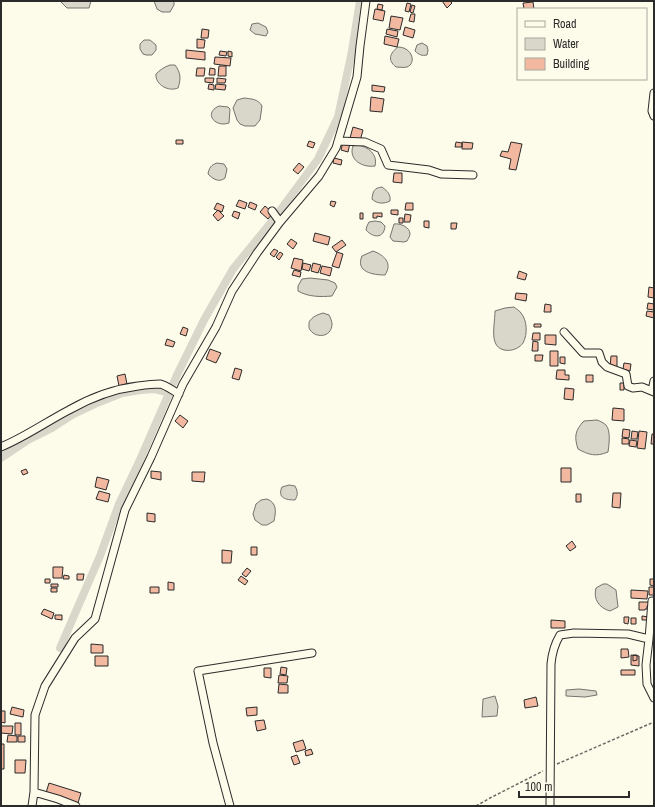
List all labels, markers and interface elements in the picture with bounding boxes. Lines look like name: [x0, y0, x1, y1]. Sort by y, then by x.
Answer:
legend: [517, 8, 647, 80]
text: Road: [553, 16, 577, 32]
text: Water: [553, 36, 580, 52]
text: Building: [553, 56, 590, 72]
scale bar: [519, 773, 629, 799]
text: 100 m: [525, 779, 552, 795]

